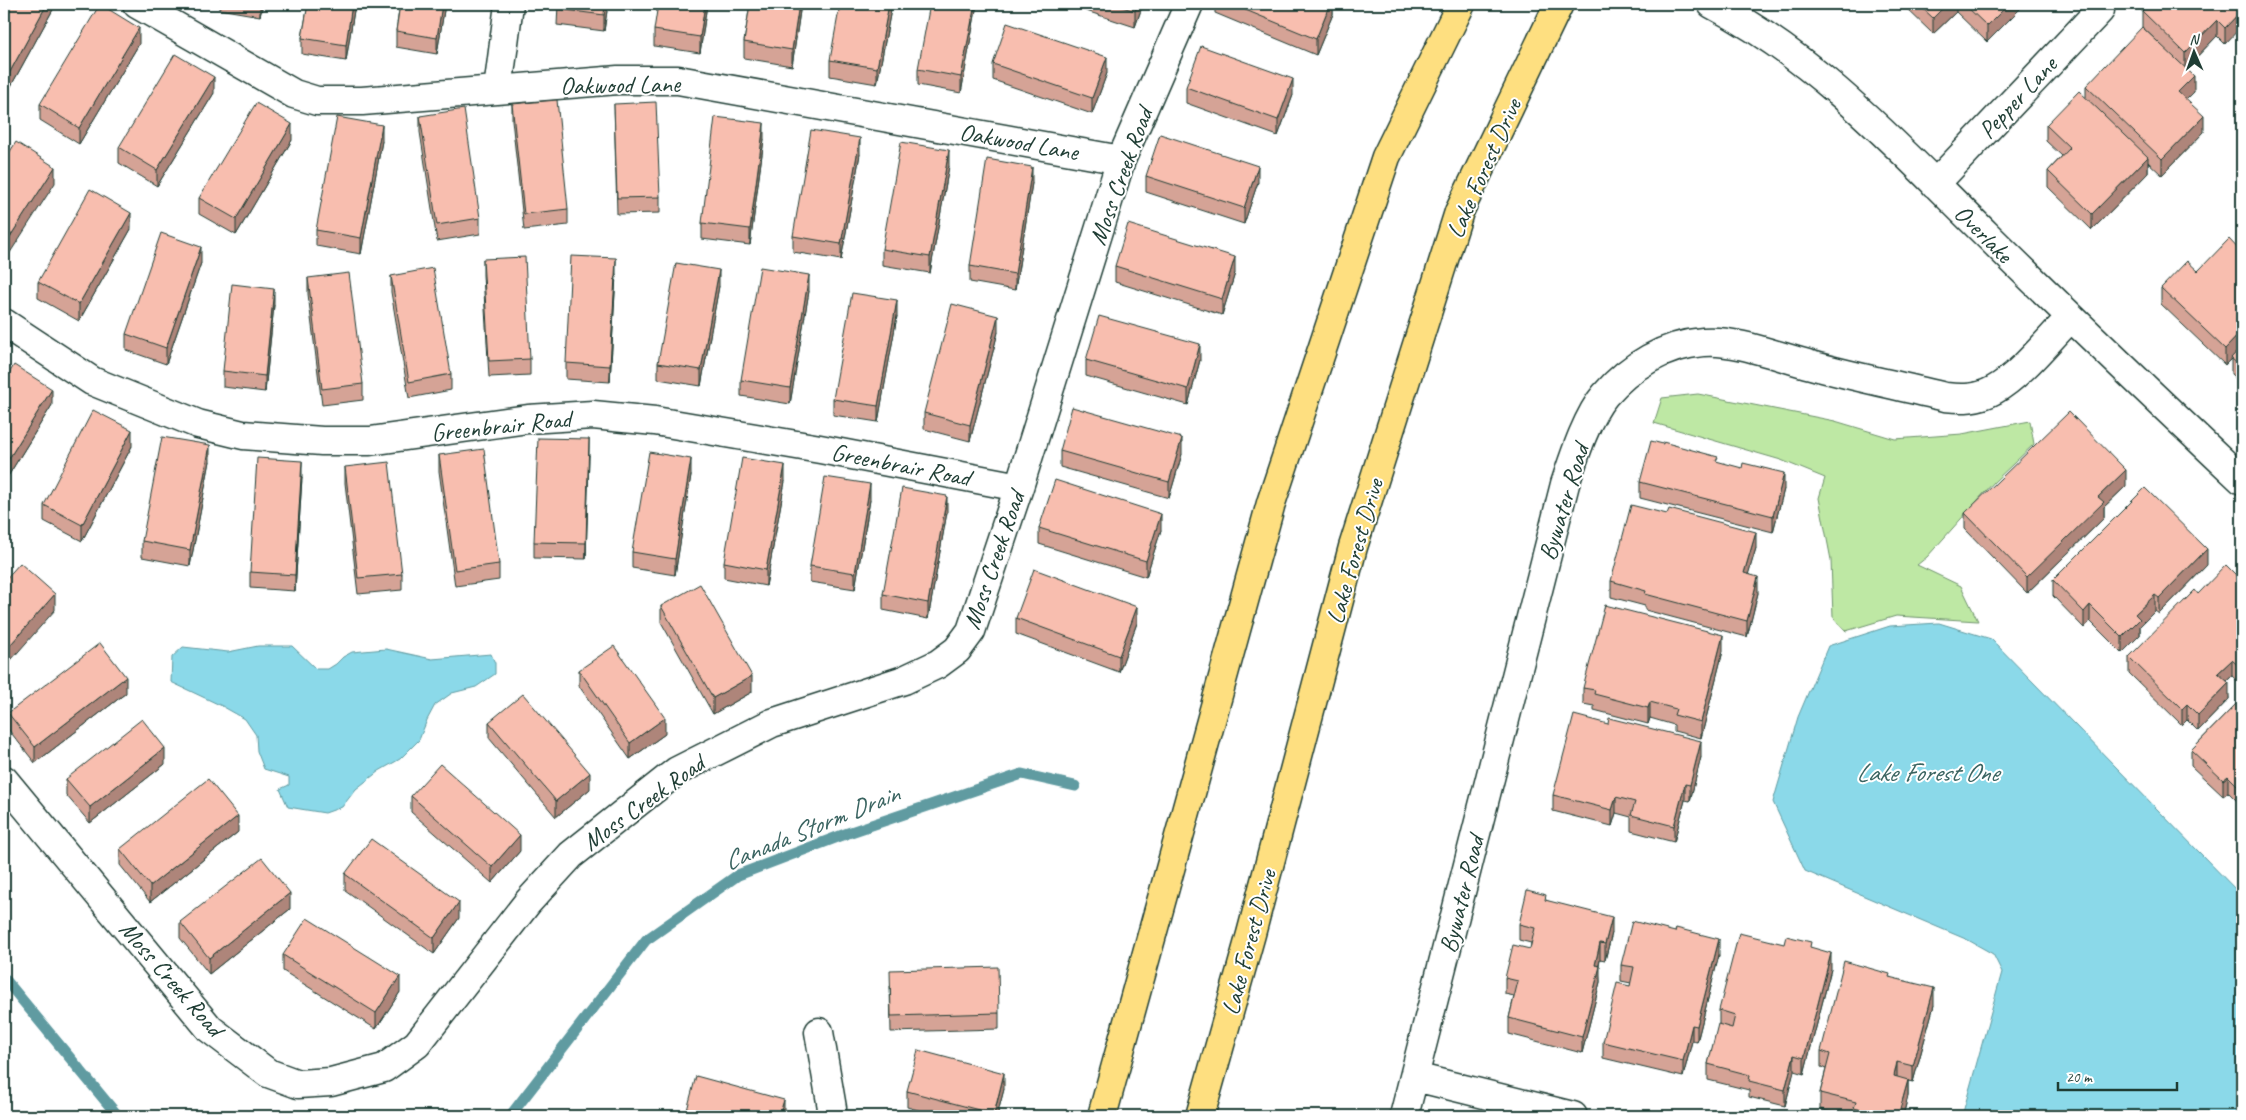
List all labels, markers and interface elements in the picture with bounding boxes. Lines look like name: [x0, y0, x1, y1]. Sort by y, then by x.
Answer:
north arrow: [2168, 28, 2218, 78]
text: N: [2189, 31, 2201, 48]
street label: Pepper Lane: [1971, 48, 2065, 146]
street label: Oakwood Lane: [560, 68, 682, 102]
street label: Lake Forest Drive: [1439, 92, 1530, 243]
street label: Moss Creek Road: [1081, 100, 1162, 249]
street label: Oakwood Lane: [957, 116, 1082, 168]
street label: Overlake: [1947, 198, 2021, 271]
street label: Greenbrair Road: [430, 402, 576, 449]
street label: Greenbrair Road: [829, 436, 976, 495]
street label: Bywater Road: [1531, 436, 1598, 564]
street label: Lake Forest Drive: [1319, 473, 1391, 627]
street label: Moss Creek Road: [955, 483, 1034, 633]
street label: Moss Creek Road: [576, 745, 714, 858]
water label: Lake Forest One: [1856, 756, 2001, 789]
water label: Canada Storm Drain: [719, 776, 906, 878]
street label: Bywater Road: [1432, 828, 1493, 956]
street label: Lake Forest Drive: [1214, 864, 1284, 1018]
street label: Moss Creek Road: [112, 914, 233, 1046]
scale bar: [2058, 1060, 2177, 1092]
text: 20 m: [2066, 1068, 2093, 1087]

